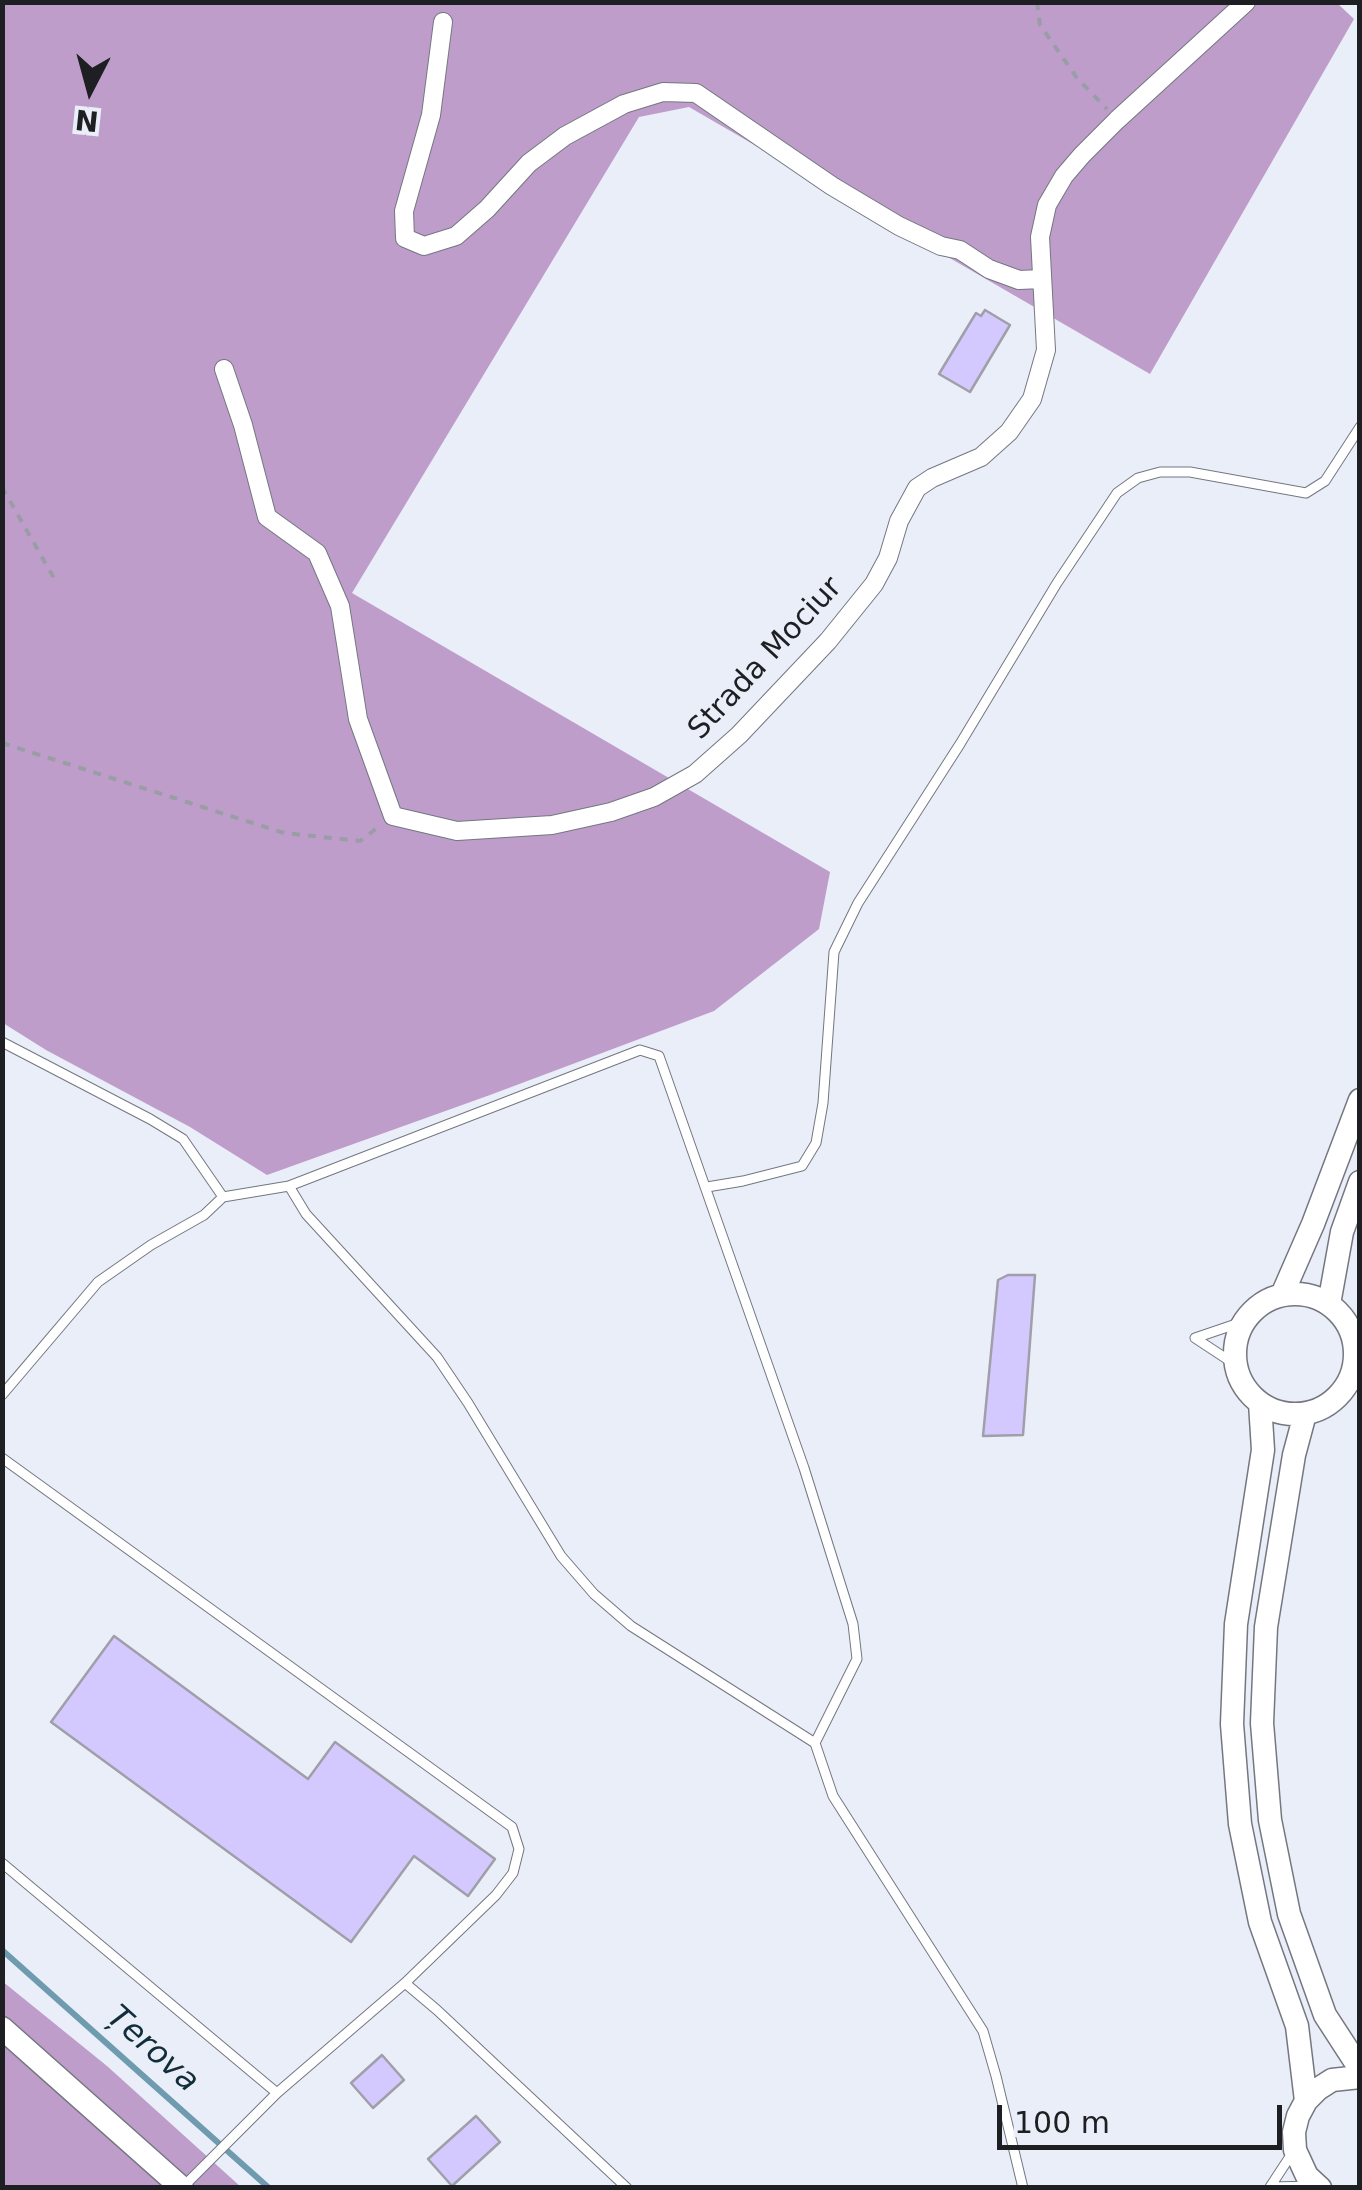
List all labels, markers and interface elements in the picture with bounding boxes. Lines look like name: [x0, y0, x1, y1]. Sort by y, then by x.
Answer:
north arrow: [40, 40, 140, 140]
text: N: [73, 103, 100, 138]
street label: Strada Mociur: [682, 570, 850, 748]
water label: Țerova: [98, 1999, 206, 2101]
scale bar: [1002, 2085, 1287, 2147]
text: 100 m: [1014, 2105, 1110, 2140]

